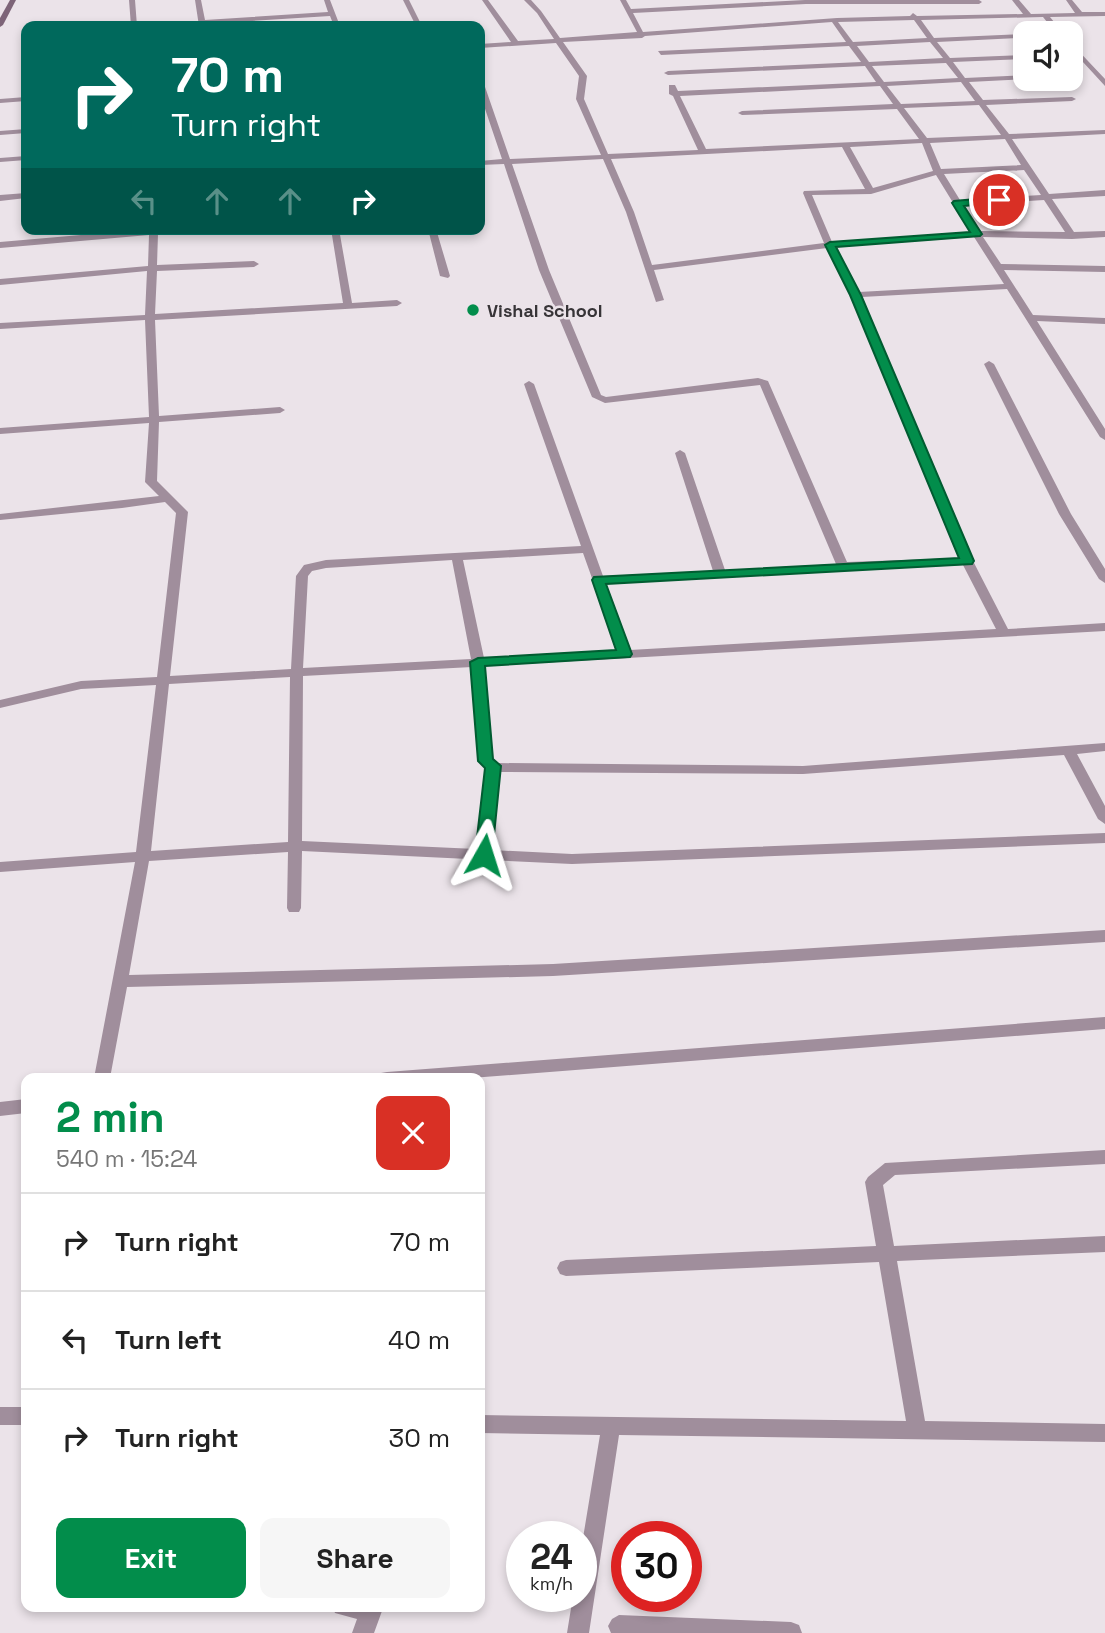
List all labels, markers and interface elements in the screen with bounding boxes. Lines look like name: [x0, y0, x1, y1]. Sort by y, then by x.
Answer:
map controls: [1013, 21, 1083, 91]
button: sound: [1013, 21, 1083, 91]
text: 70 m: [171, 44, 284, 106]
icon: right: [56, 49, 147, 140]
text: Turn right: [171, 105, 321, 145]
pin: [969, 170, 1029, 230]
icon: arrive: [980, 181, 1018, 219]
icon: left: [125, 182, 163, 220]
icon: ahead: [198, 182, 236, 220]
icon: ahead: [271, 182, 309, 220]
icon: right: [344, 182, 382, 220]
place label: Vishal School: [487, 299, 603, 322]
marker: Vishal School: [465, 302, 481, 318]
position arrow: [447, 818, 521, 892]
text: 2 min: [56, 1091, 165, 1144]
button: close: [376, 1096, 450, 1170]
text: 540 m · 15:24: [56, 1144, 198, 1174]
icon: right: [56, 1223, 94, 1261]
text: Turn right: [115, 1225, 239, 1259]
text: 70 m: [390, 1225, 450, 1259]
icon: left: [56, 1321, 94, 1359]
text: Turn left: [115, 1323, 222, 1357]
text: 40 m: [388, 1323, 450, 1357]
icon: right: [56, 1419, 94, 1457]
text: Turn right: [115, 1421, 239, 1455]
text: 30 m: [389, 1421, 450, 1455]
button: Exit: [56, 1518, 246, 1598]
button: Share: [260, 1518, 450, 1598]
speed limit sign: 30: [611, 1521, 702, 1612]
text: 24: [530, 1535, 573, 1579]
text: km/h: [530, 1572, 573, 1595]

